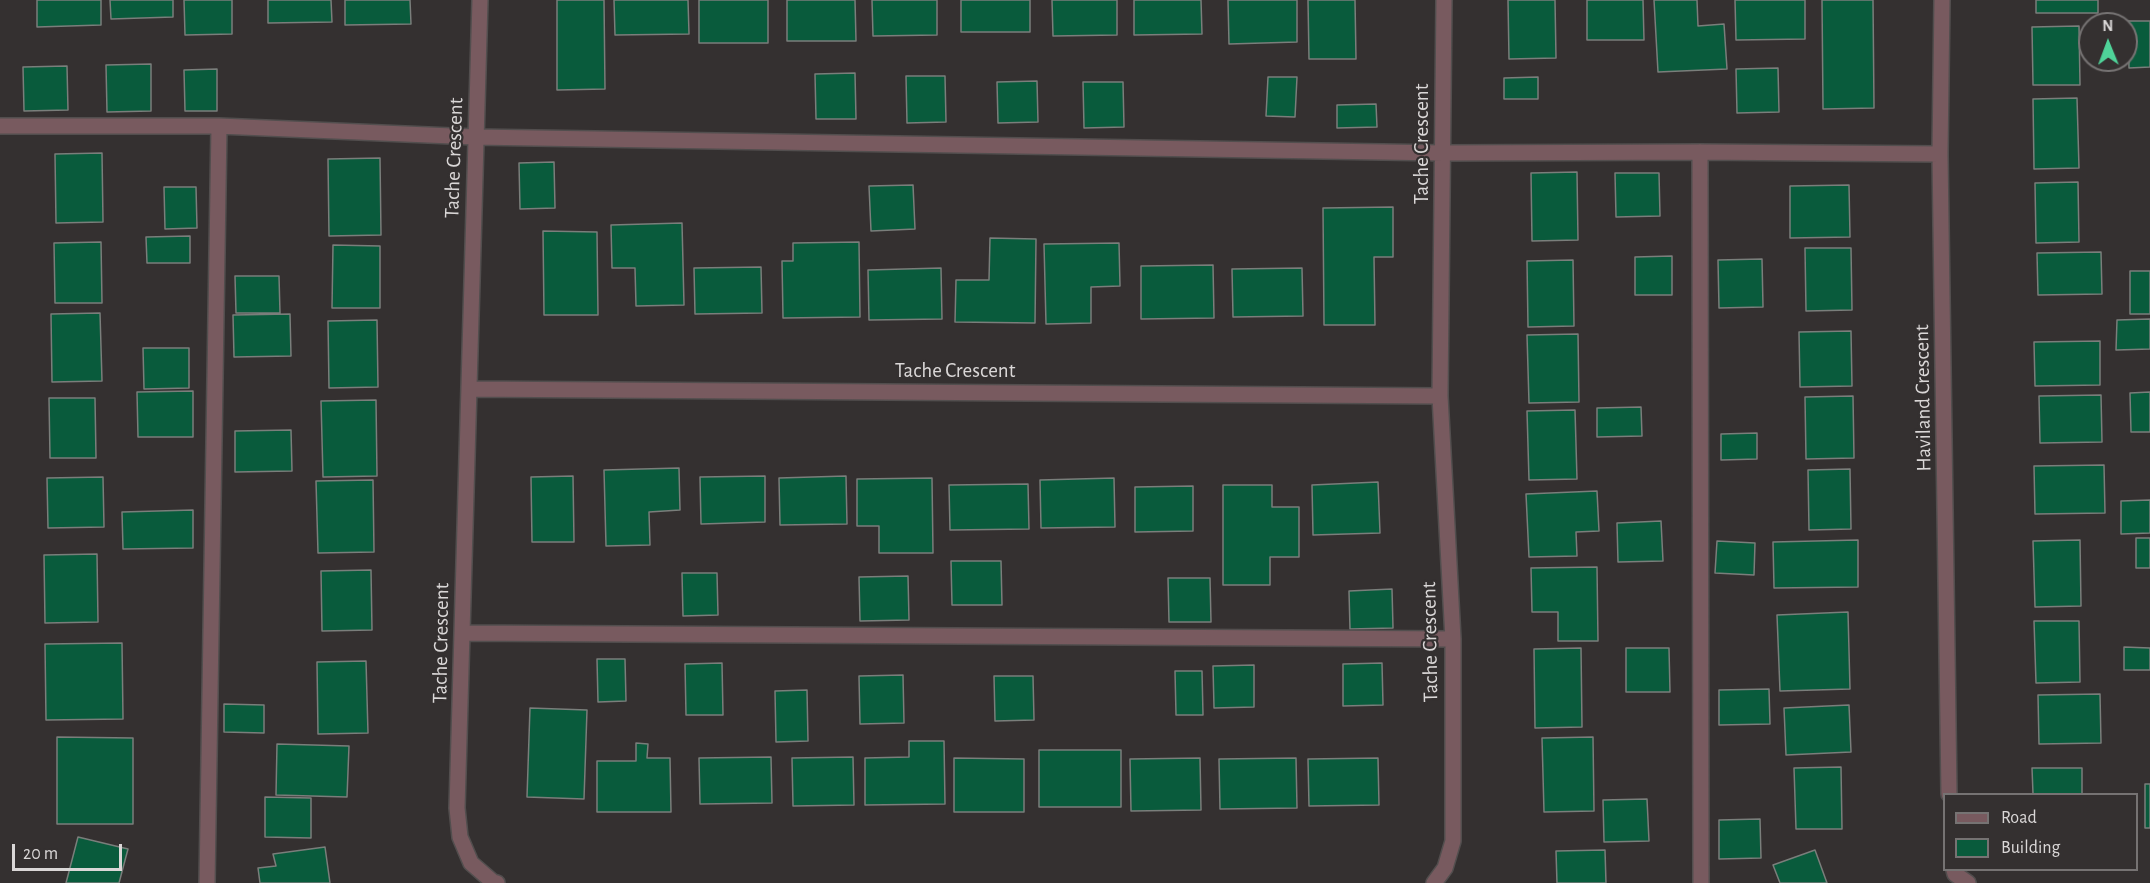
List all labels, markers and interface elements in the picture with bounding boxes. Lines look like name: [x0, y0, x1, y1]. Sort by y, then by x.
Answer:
north arrow: [2078, 12, 2138, 72]
text: N: [2102, 18, 2113, 34]
street label: Tache Crescent: [1409, 84, 1435, 204]
street label: Tache Crescent: [439, 97, 469, 219]
street label: Haviland Crescent: [1909, 324, 1937, 472]
street label: Tache Crescent: [895, 358, 1015, 384]
street label: Tache Crescent: [1416, 581, 1444, 703]
street label: Tache Crescent: [427, 582, 455, 704]
legend: [1943, 793, 2138, 871]
text: Road: [2001, 809, 2037, 827]
scale bar: [15, 832, 124, 870]
text: Building: [2001, 839, 2060, 857]
text: 20 m: [23, 845, 58, 863]

